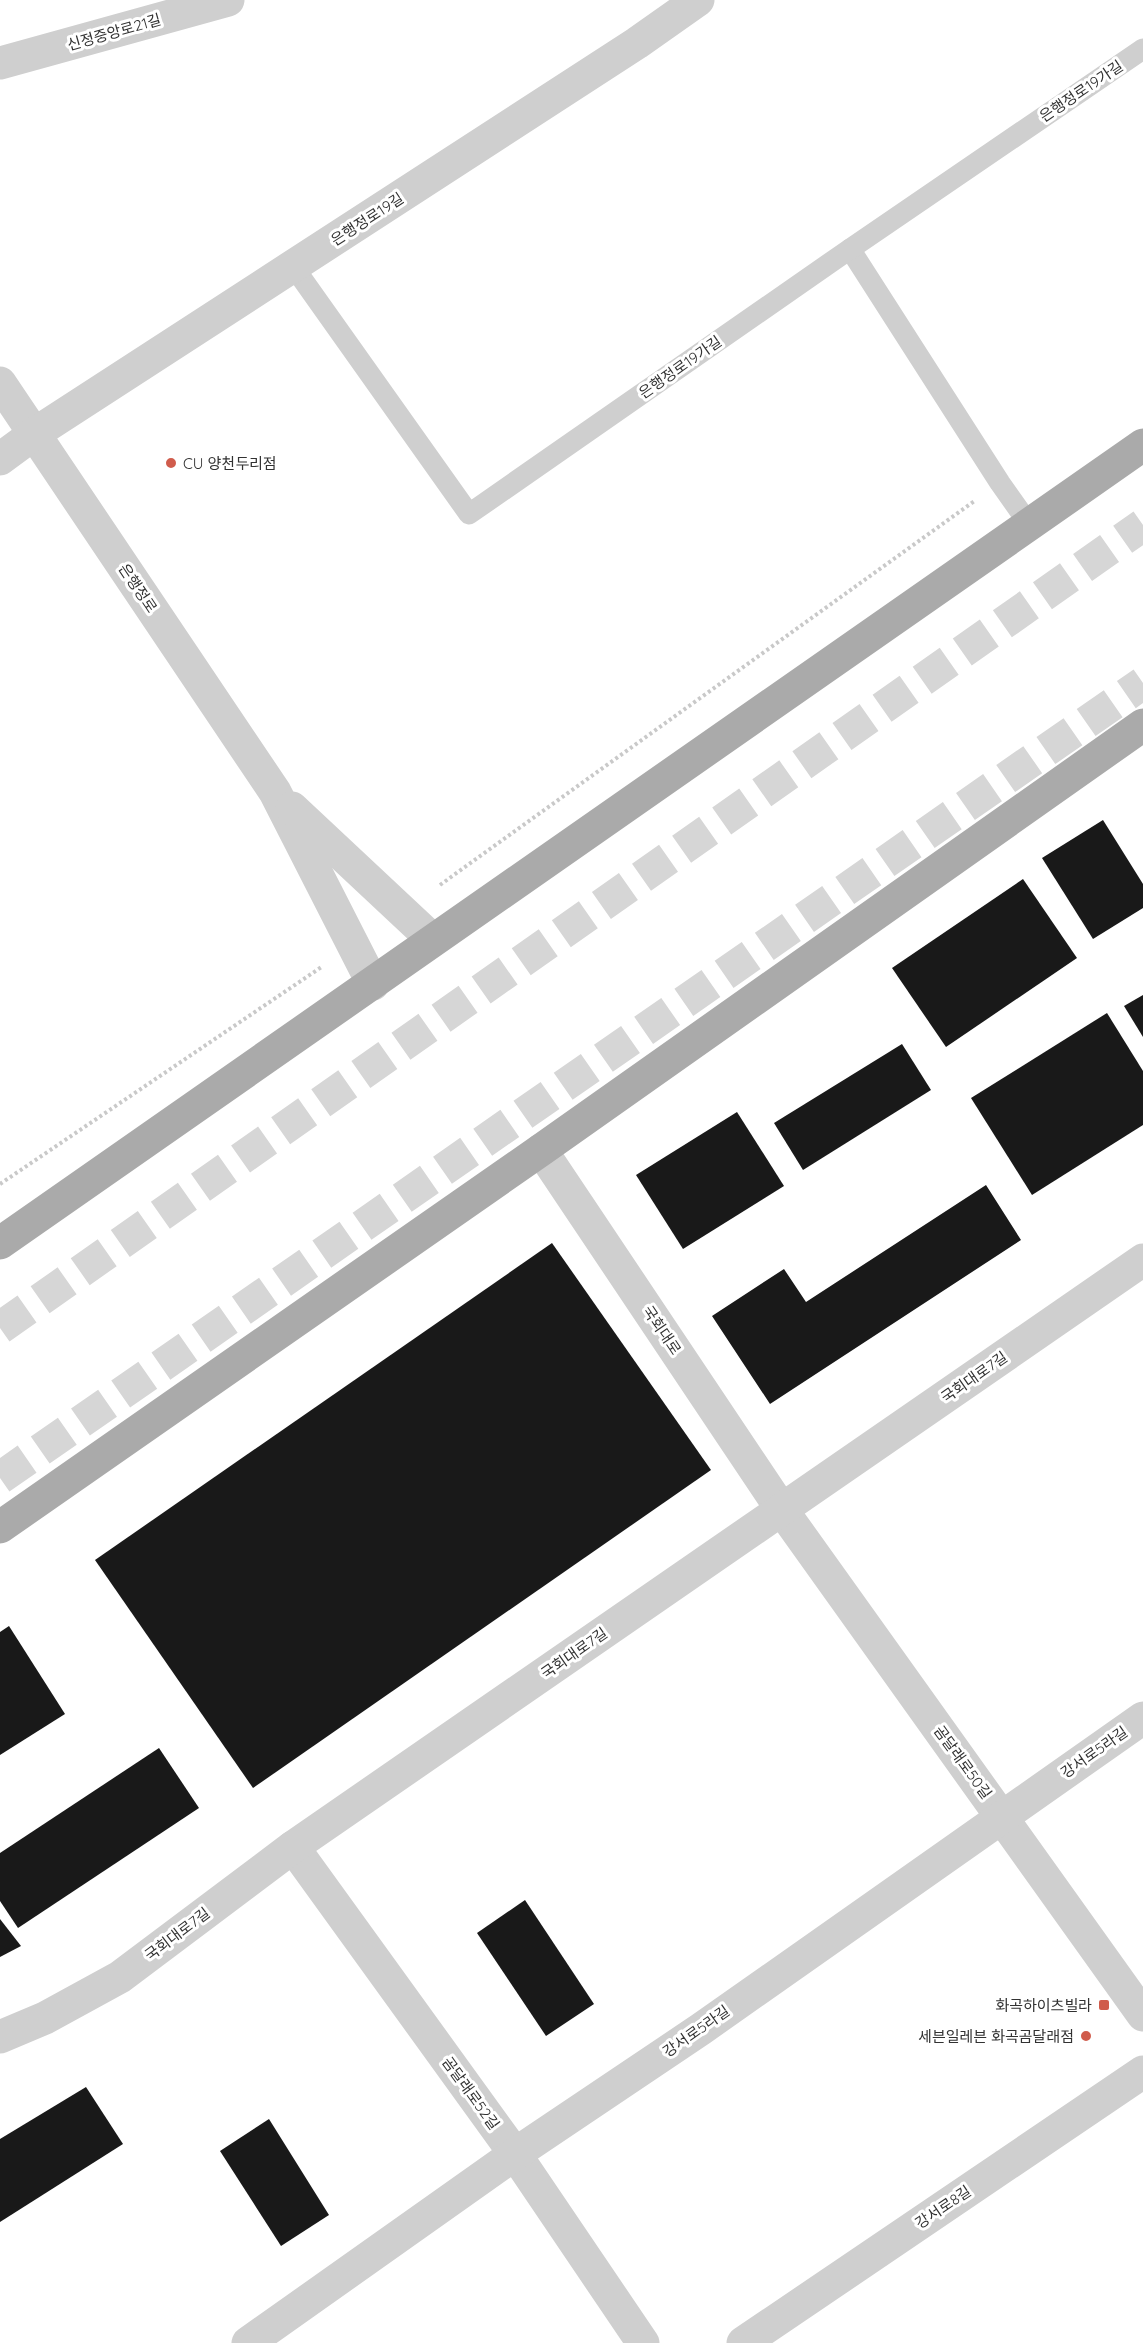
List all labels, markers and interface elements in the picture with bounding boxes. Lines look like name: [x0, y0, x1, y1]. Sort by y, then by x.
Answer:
street label: 신정중앙로21길: [65, 10, 163, 54]
street label: 은행정로19가길: [1036, 56, 1126, 126]
street label: 은행정로19길: [327, 188, 407, 250]
street label: 은행정로19가길: [635, 331, 725, 403]
place label: CU 양천두리점: [183, 454, 277, 473]
marker: CU 양천두리점: [164, 456, 178, 470]
street label: 은행정로: [115, 560, 161, 616]
street label: 국회대로: [639, 1302, 685, 1358]
street label: 국회대로7길: [937, 1347, 1011, 1407]
street label: 국회대로7길: [537, 1623, 611, 1683]
street label: 곰달래로50길: [930, 1722, 996, 1802]
street label: 강서로5라길: [1057, 1722, 1131, 1782]
street label: 국회대로7길: [141, 1903, 213, 1965]
place label: 화곡하이츠빌라: [995, 1996, 1092, 2015]
marker: 화곡하이츠빌라: [1097, 1998, 1111, 2012]
street label: 강서로5라길: [659, 2001, 733, 2061]
place label: 세븐일레븐 화곡곰달래점: [918, 2027, 1074, 2046]
marker: 세븐일레븐 화곡곰달래점: [1079, 2029, 1093, 2043]
street label: 곰달래로52길: [438, 2053, 504, 2133]
street label: 강서로8길: [911, 2181, 975, 2233]

